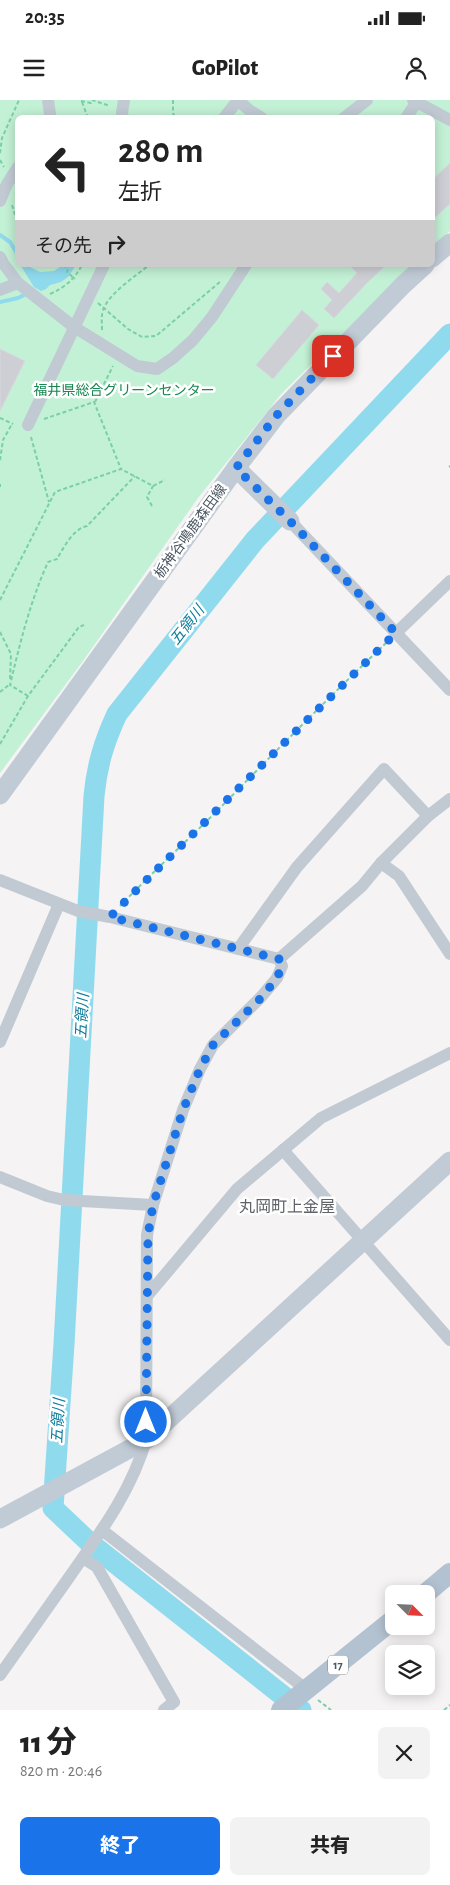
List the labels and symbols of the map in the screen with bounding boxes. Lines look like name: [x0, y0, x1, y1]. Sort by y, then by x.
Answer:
pin: [312, 335, 354, 377]
park label: 福井県総合グリーンセンター: [33, 382, 215, 398]
street label: 栃神谷鳴鹿森田線: [151, 482, 229, 581]
water label: 五領川: [167, 601, 208, 648]
water label: 五領川: [73, 991, 91, 1039]
district label: 丸岡町上金屋: [239, 1199, 335, 1215]
position arrow: [119, 1395, 171, 1447]
water label: 五領川: [49, 1396, 67, 1444]
north arrow: [385, 1585, 435, 1635]
road number: 17: [328, 1656, 348, 1674]

